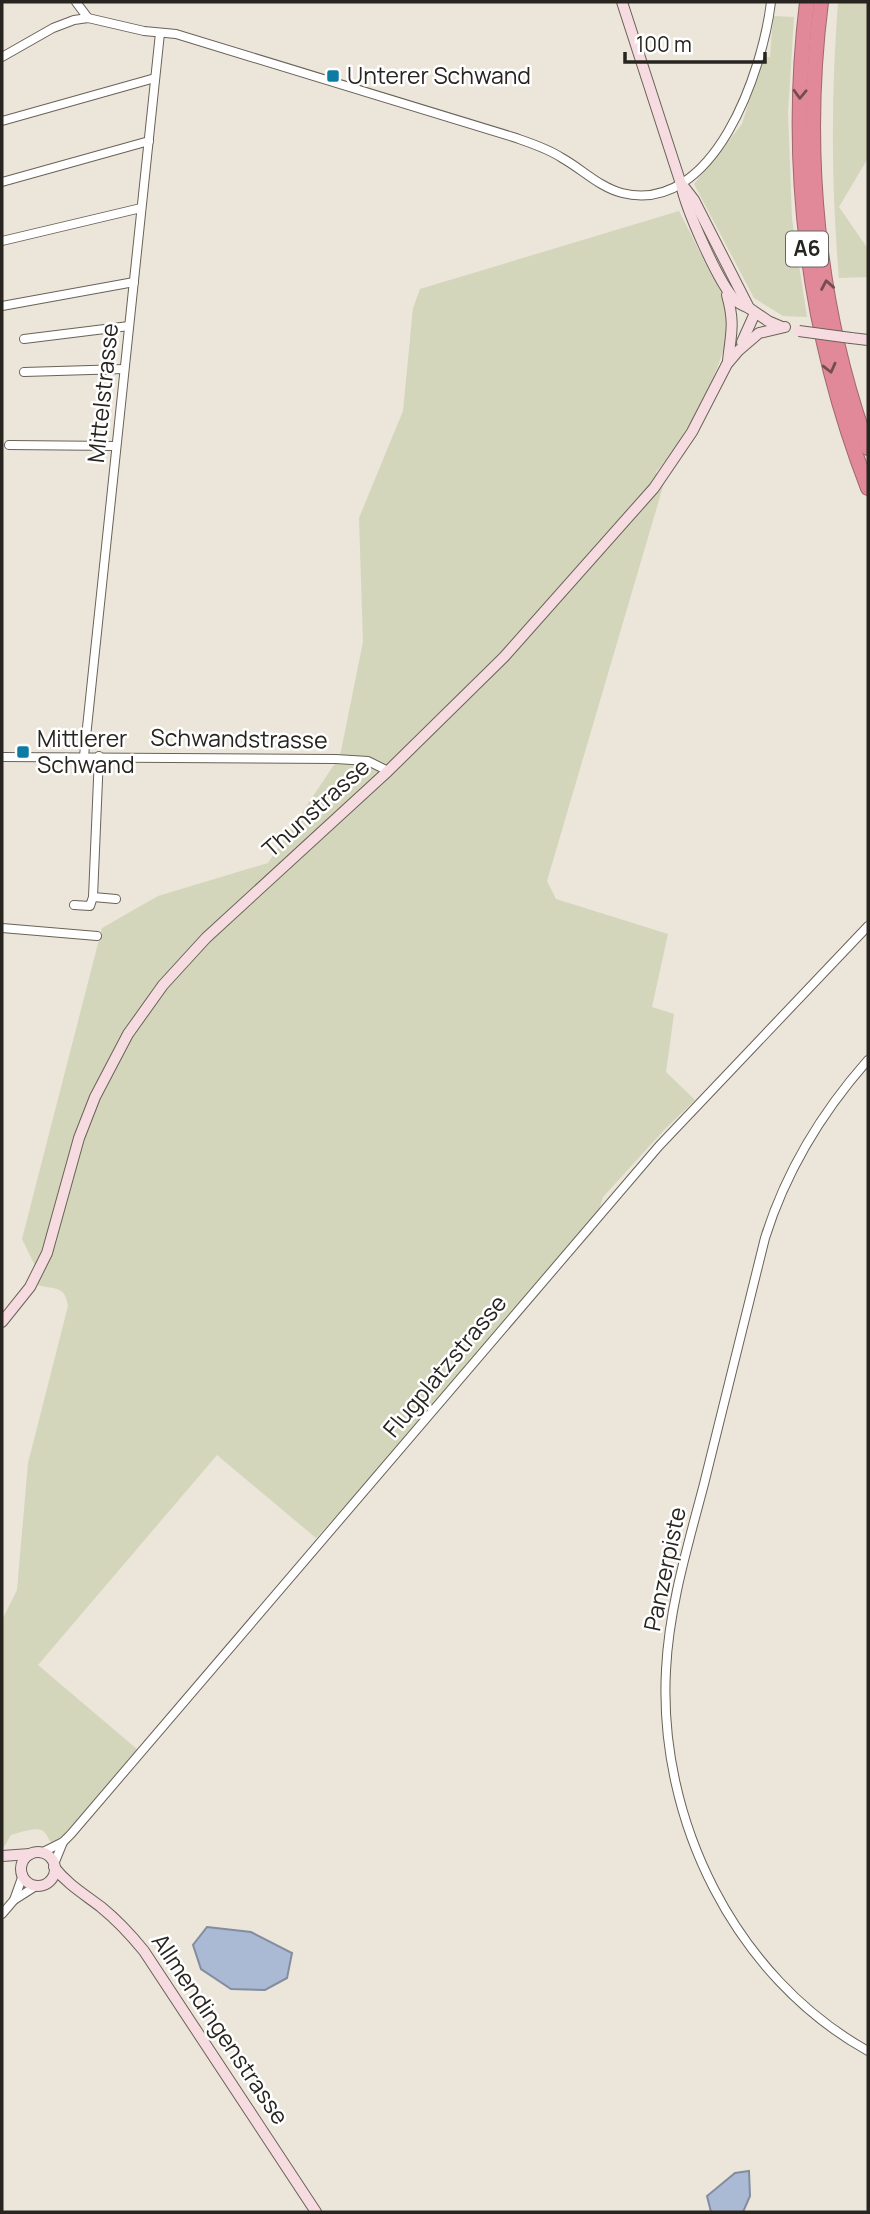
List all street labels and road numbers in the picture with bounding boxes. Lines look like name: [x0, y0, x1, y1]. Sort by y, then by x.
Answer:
road number: A6: [786, 232, 828, 266]
street label: Mittelstrasse: [79, 322, 125, 464]
street label: Schwandstrasse: [150, 720, 328, 756]
street label: Thunstrasse: [255, 750, 376, 864]
street label: Flugplatzstrasse: [375, 1287, 513, 1443]
street label: Panzerpiste: [635, 1504, 693, 1634]
street label: Allmendingenstrasse: [145, 1927, 297, 2130]

